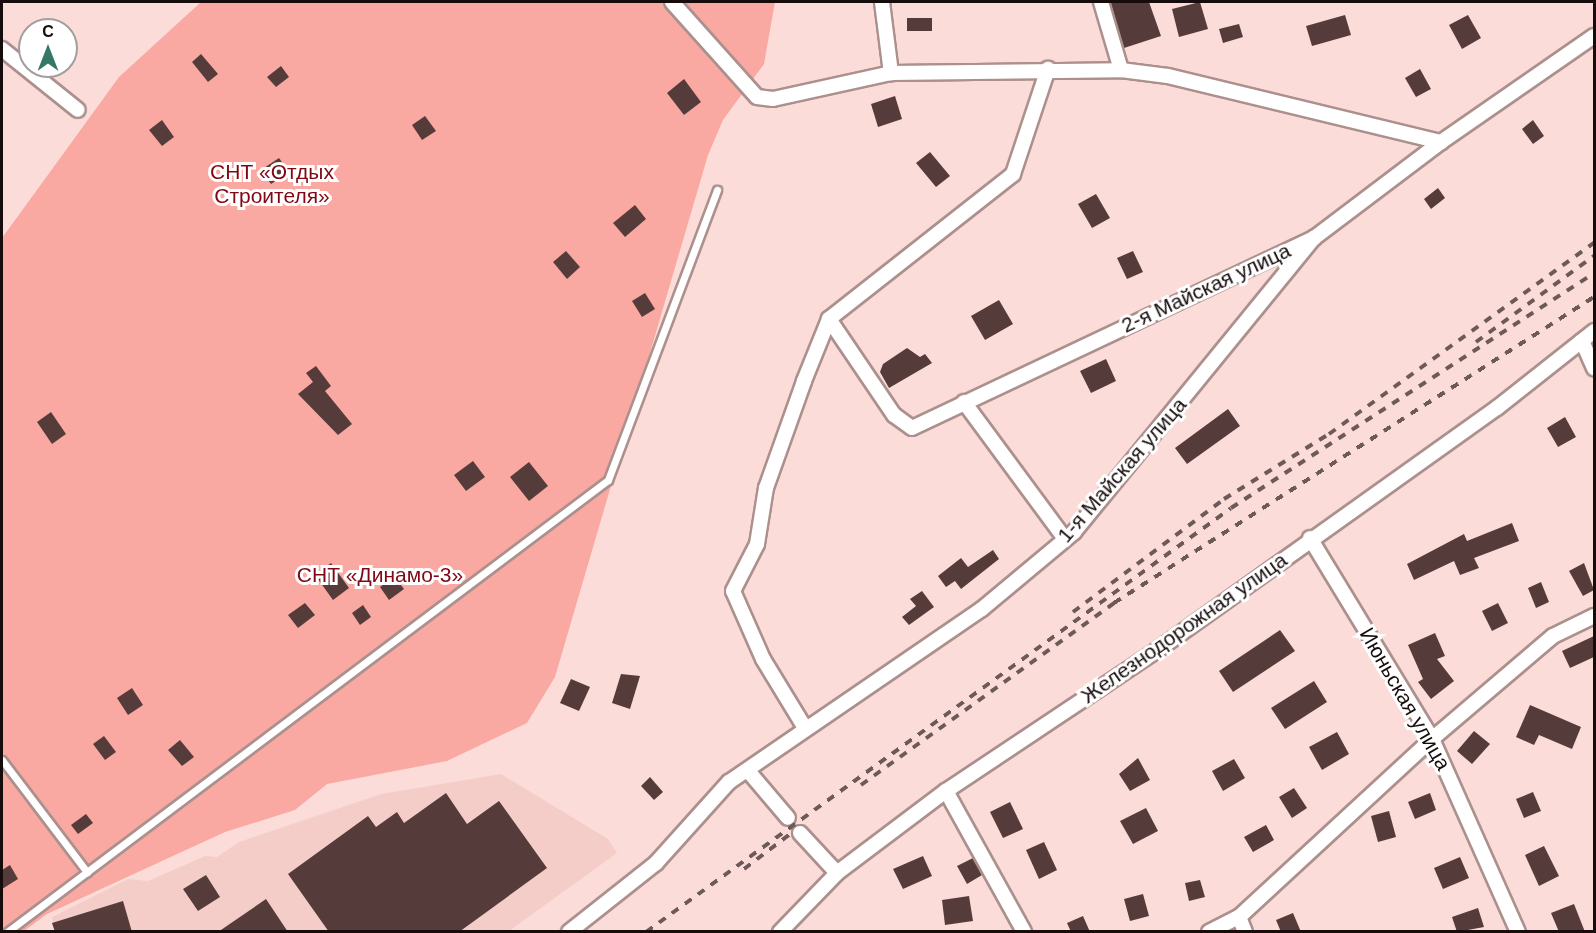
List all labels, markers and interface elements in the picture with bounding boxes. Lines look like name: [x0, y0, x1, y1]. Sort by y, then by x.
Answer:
north arrow: [18, 18, 78, 78]
text: С: [42, 23, 54, 40]
park label: СНТ «Отдых Строителя»: [210, 159, 334, 209]
street label: 2-я Майская улица: [1117, 238, 1295, 338]
street label: 1-я Майская улица: [1052, 392, 1192, 548]
street label: Железнодорожная улица: [1076, 547, 1292, 709]
park label: СНТ «Динамо-3»: [297, 562, 463, 588]
street label: Июньская улица: [1354, 623, 1456, 775]

